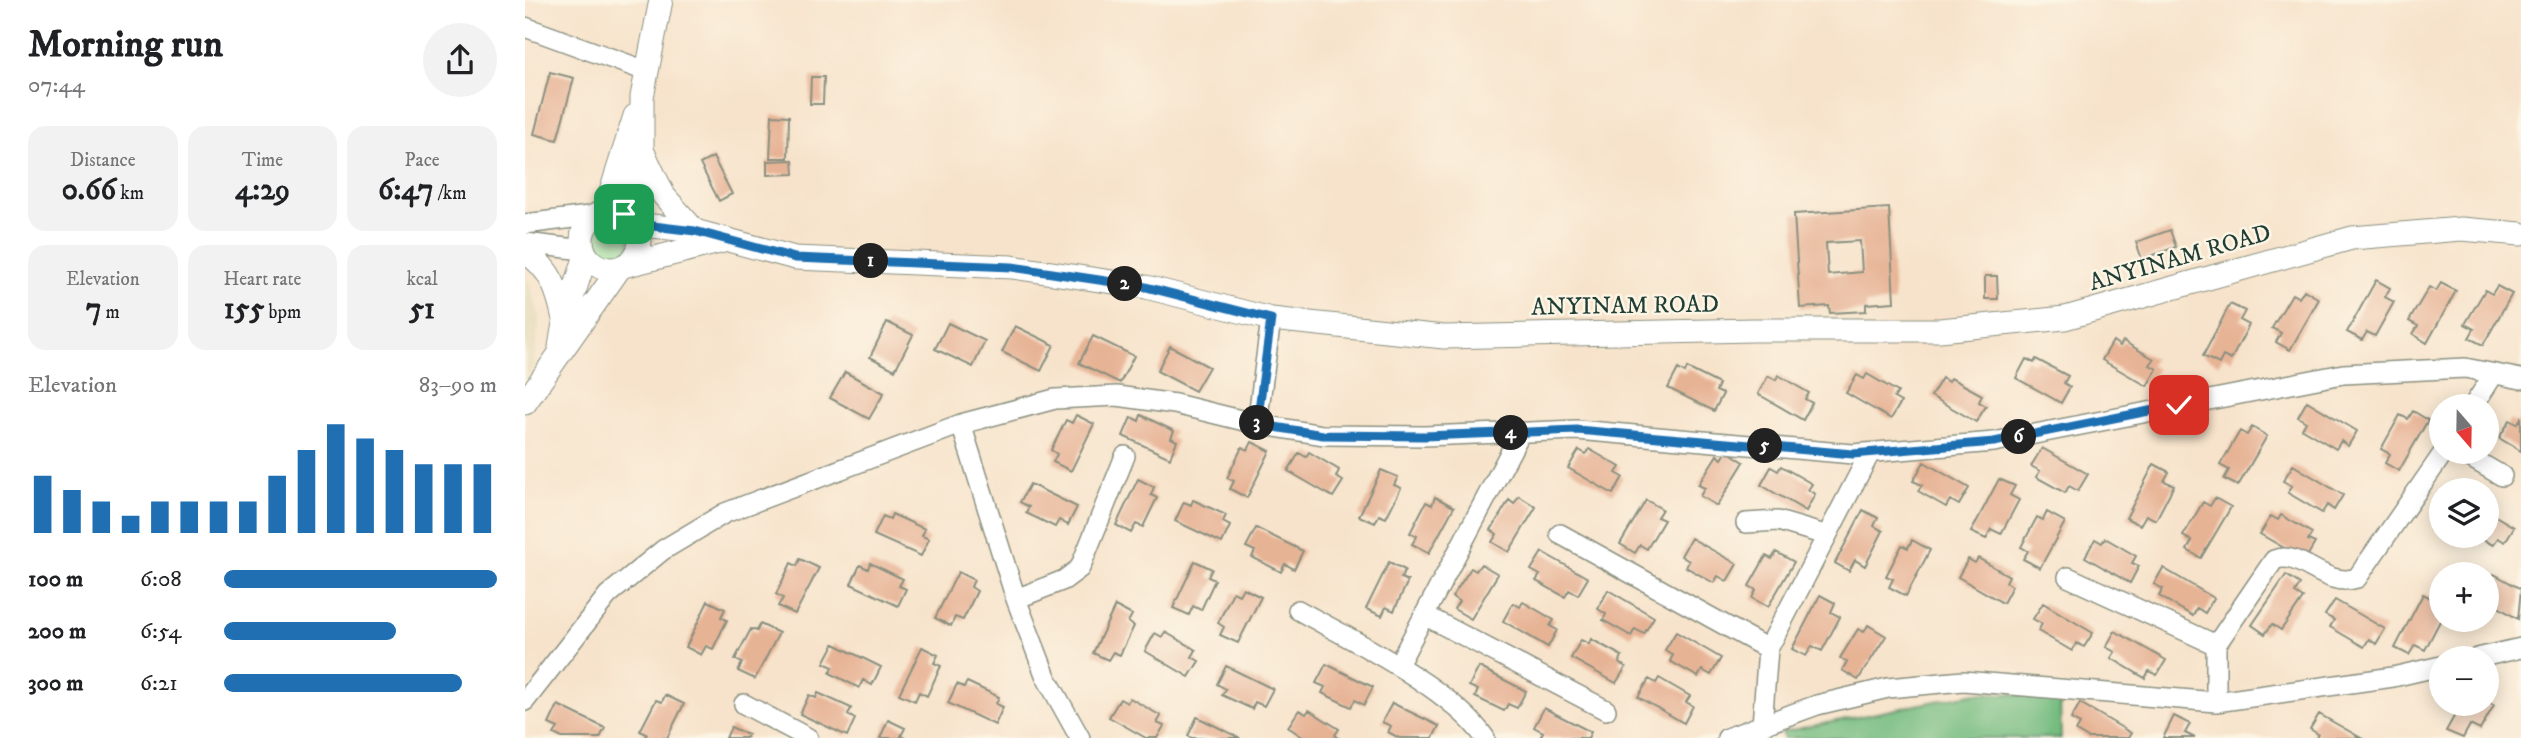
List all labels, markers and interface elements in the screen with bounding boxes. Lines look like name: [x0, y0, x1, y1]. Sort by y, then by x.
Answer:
text: Morning run: [28, 21, 223, 69]
button: share: [423, 23, 497, 97]
text: 07:44: [28, 71, 85, 100]
text: Distance: [70, 149, 136, 172]
text: Time: [242, 149, 283, 172]
text: Pace: [405, 149, 440, 172]
text: 0.66: [62, 172, 116, 209]
text: 4:29: [235, 172, 290, 209]
text: 6:47: [378, 172, 433, 209]
text: km: [116, 182, 144, 205]
text: /km: [433, 182, 466, 205]
pin: [594, 184, 654, 244]
icon: arrive: [605, 195, 643, 233]
street label: ANYINAM ROAD: [2086, 218, 2274, 298]
pin: 1: [853, 244, 889, 278]
text: 1: [867, 249, 874, 272]
pin: 2: [1107, 266, 1143, 302]
text: Elevation: [66, 268, 140, 291]
text: Heart rate: [224, 268, 301, 291]
text: kcal: [407, 268, 438, 291]
text: 2: [1120, 272, 1129, 295]
street label: ANYINAM ROAD: [1531, 289, 1719, 323]
text: 7: [86, 291, 102, 328]
text: 155: [224, 291, 264, 328]
text: 51: [409, 291, 435, 328]
text: m: [102, 301, 120, 324]
text: bpm: [264, 301, 301, 324]
text: Elevation: [28, 371, 117, 400]
text: 83–90 m: [419, 371, 497, 400]
pin: [2149, 375, 2209, 435]
icon: check: [2160, 386, 2198, 424]
north arrow: [2429, 394, 2499, 464]
map controls: [2429, 394, 2499, 716]
pin: 3: [1239, 406, 1275, 440]
text: 3: [1253, 411, 1260, 434]
pin: 4: [1493, 416, 1529, 450]
pin: 6: [2001, 420, 2037, 454]
text: 4: [1505, 421, 1516, 444]
text: 6: [2014, 425, 2023, 448]
pin: 5: [1747, 428, 1783, 464]
text: 5: [1760, 434, 1769, 457]
button: layers: [2429, 478, 2499, 548]
button: +: [2429, 562, 2499, 632]
text: 100 m: [28, 565, 83, 594]
text: 6:08: [140, 565, 182, 594]
text: 200 m: [28, 617, 86, 646]
text: 6:54: [140, 617, 181, 646]
button: −: [2429, 646, 2499, 716]
text: 300 m: [28, 669, 84, 698]
text: 6:21: [140, 669, 178, 698]

